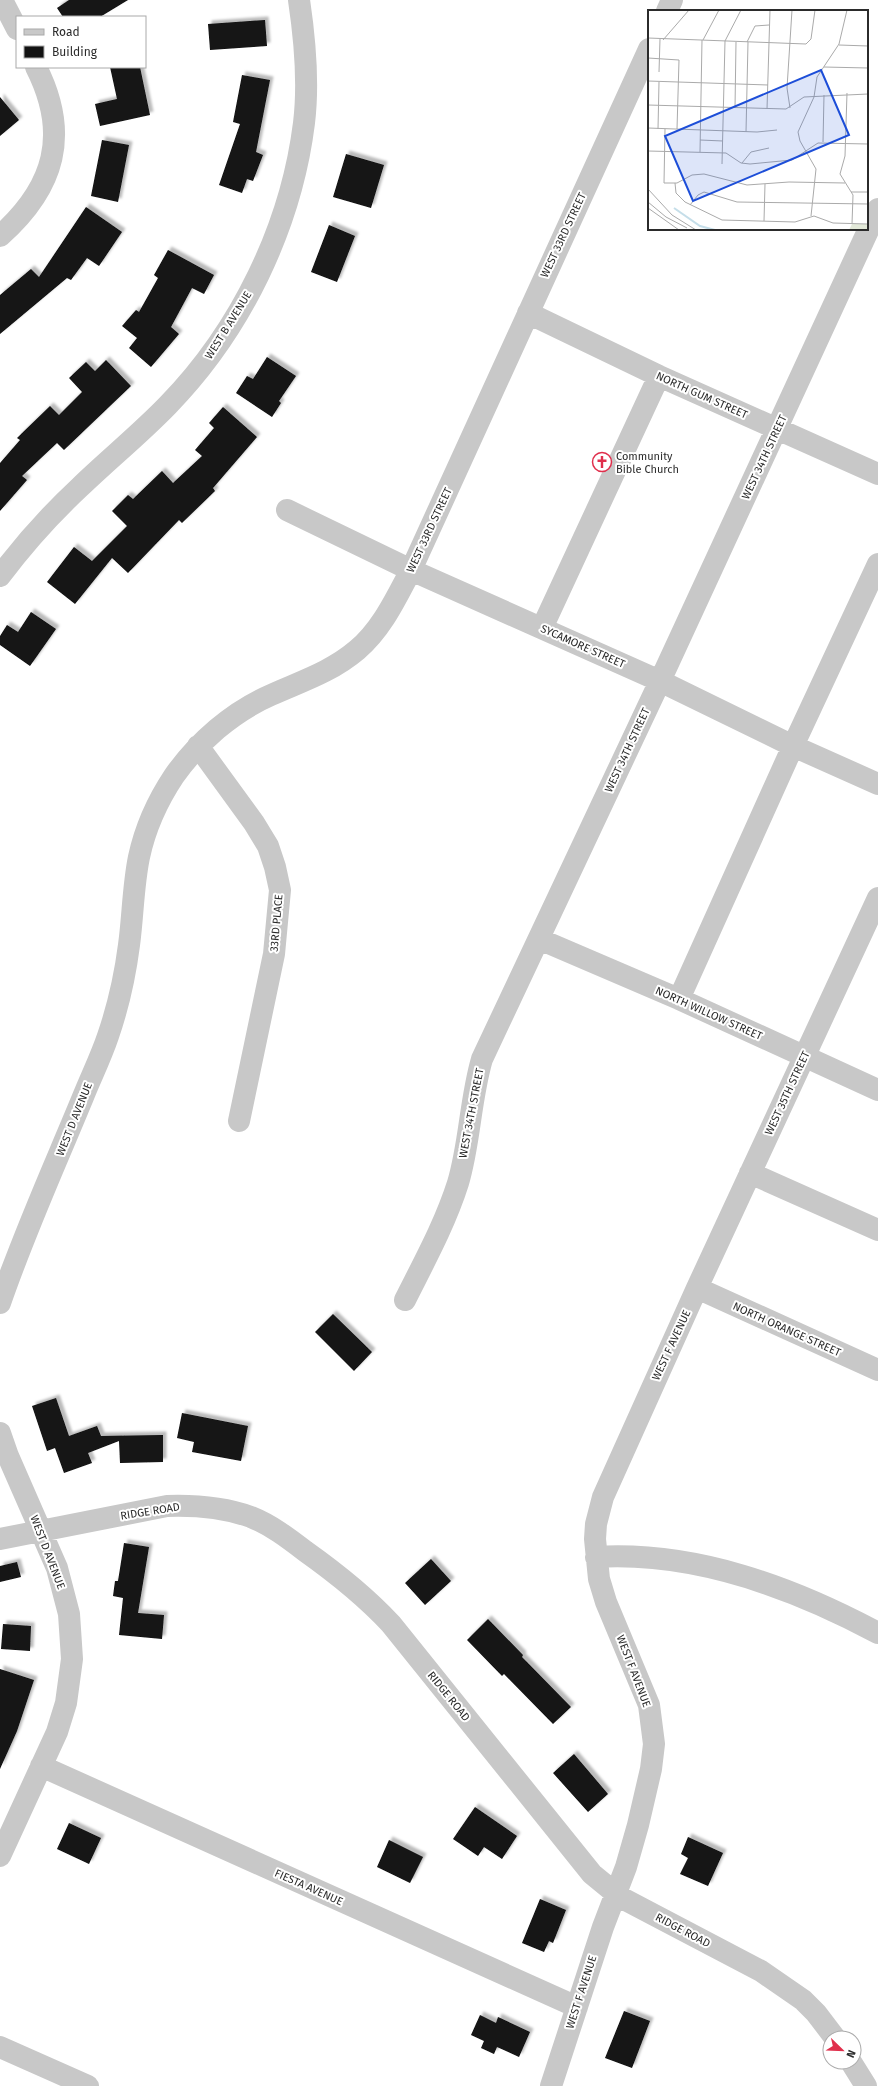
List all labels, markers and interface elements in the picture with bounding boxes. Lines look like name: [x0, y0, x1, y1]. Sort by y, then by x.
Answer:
inset map: [648, 10, 868, 230]
legend: [16, 16, 146, 68]
text: Road: [52, 25, 80, 39]
text: Building: [52, 45, 98, 59]
street label: WEST 33RD STREET: [538, 190, 589, 280]
street label: WEST B AVENUE: [202, 289, 255, 362]
street label: NORTH GUM STREET: [654, 369, 750, 422]
street label: WEST 34TH STREET: [739, 413, 790, 501]
place label: Community Bible Church: [616, 450, 679, 476]
church icon: Community Bible Church: [591, 451, 613, 473]
street label: WEST 33RD STREET: [404, 485, 455, 575]
street label: SYCAMORE STREET: [539, 622, 627, 671]
street label: WEST 34TH STREET: [602, 706, 653, 794]
street label: 33RD PLACE: [268, 894, 285, 952]
street label: NORTH WILLOW STREET: [653, 984, 765, 1043]
street label: WEST 35TH STREET: [762, 1049, 813, 1137]
street label: WEST 34TH STREET: [456, 1067, 487, 1159]
street label: WEST D AVENUE: [54, 1080, 95, 1158]
street label: NORTH ORANGE STREET: [731, 1300, 843, 1359]
street label: WEST F AVENUE: [649, 1308, 694, 1383]
street label: RIDGE ROAD: [119, 1500, 181, 1523]
street label: WEST D AVENUE: [27, 1513, 68, 1591]
street label: WEST F AVENUE: [614, 1633, 653, 1709]
street label: RIDGE ROAD: [425, 1669, 473, 1724]
street label: FIESTA AVENUE: [273, 1867, 345, 1908]
street label: RIDGE ROAD: [653, 1911, 712, 1950]
street label: WEST F AVENUE: [563, 1954, 599, 2030]
north arrow: [822, 2030, 862, 2070]
text: N: [843, 2048, 858, 2060]

